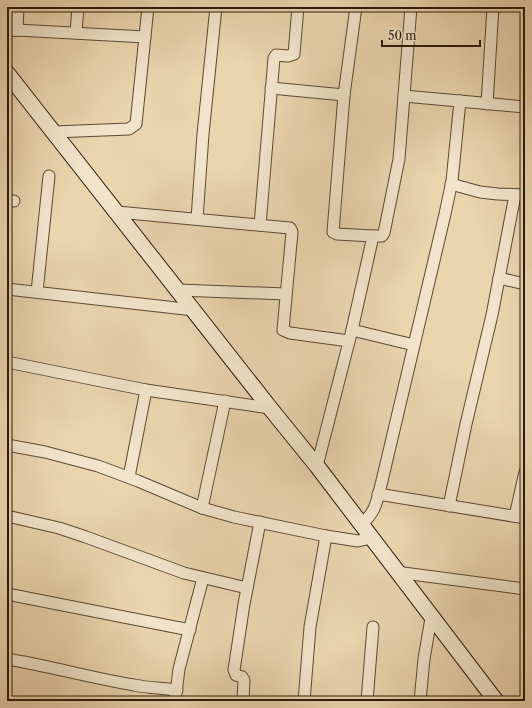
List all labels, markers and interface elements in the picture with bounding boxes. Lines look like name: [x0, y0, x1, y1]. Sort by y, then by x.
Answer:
scale bar: [382, 22, 480, 48]
text: 50 m: [388, 28, 417, 43]

